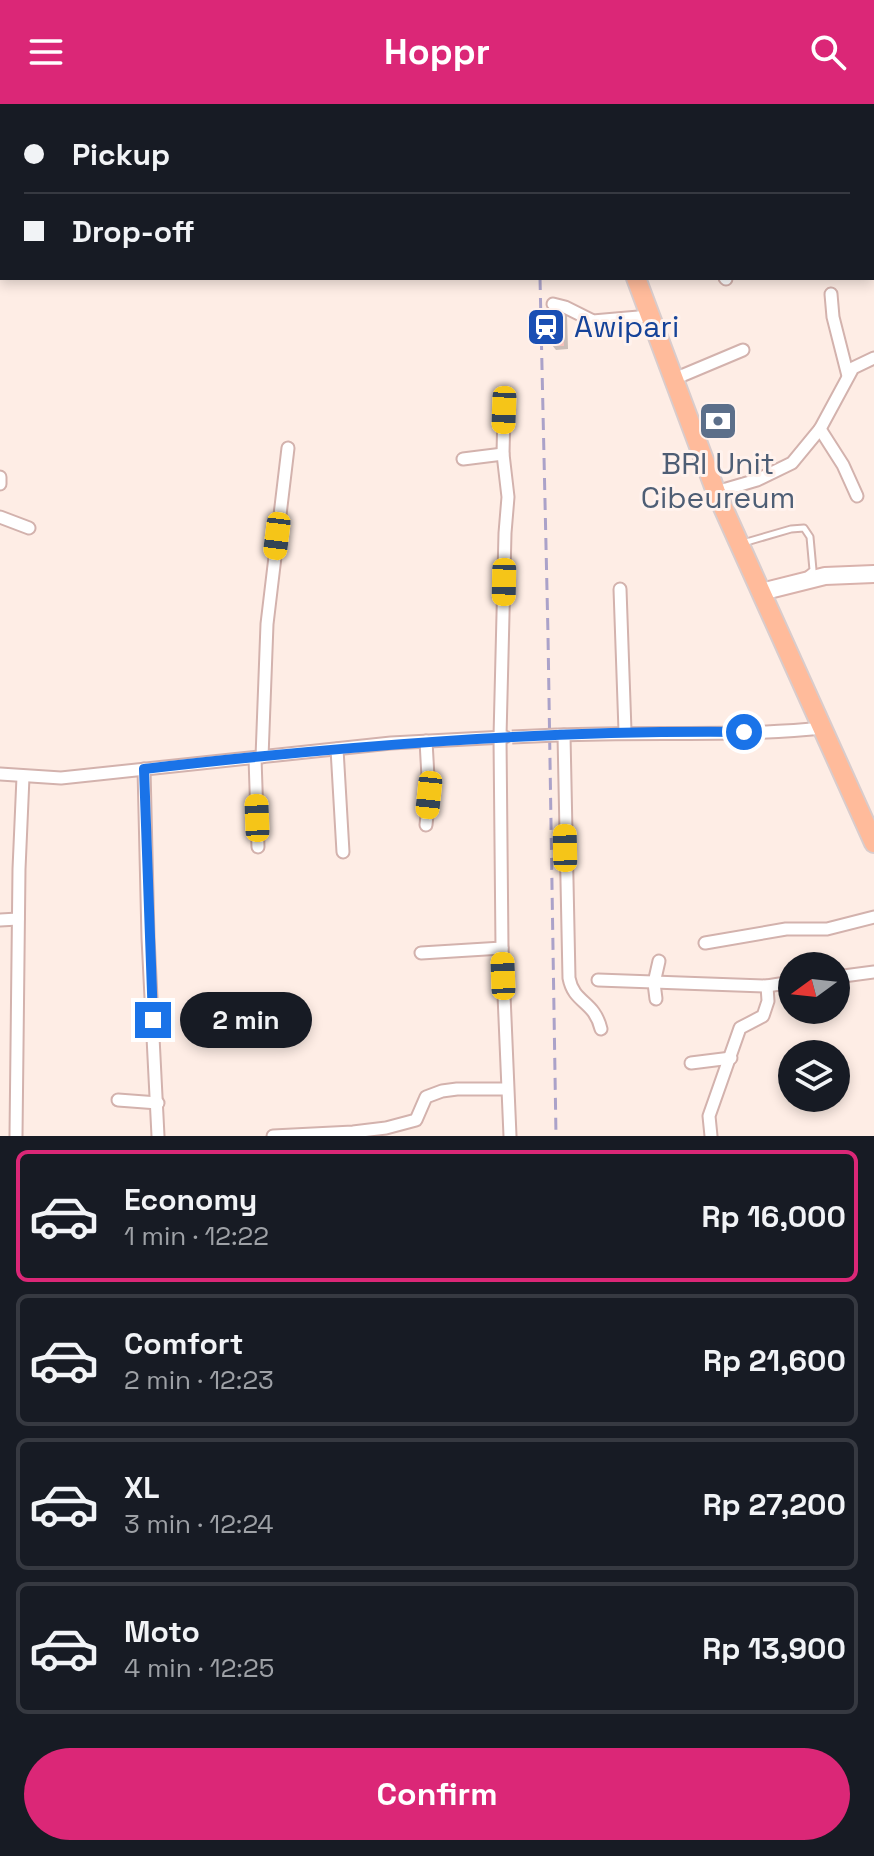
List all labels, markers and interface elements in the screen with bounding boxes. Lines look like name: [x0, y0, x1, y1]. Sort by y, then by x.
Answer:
text: Hoppr: [384, 29, 490, 75]
icon: menu: [24, 30, 68, 74]
icon: search: [806, 30, 850, 74]
text: Pickup: [72, 135, 170, 174]
text: Drop-off: [72, 212, 195, 251]
station icon: Awipari: [525, 306, 567, 348]
place label: Awipari: [574, 307, 679, 346]
car: [491, 386, 517, 434]
bank icon: BRI Unit Cibeureum: [697, 400, 739, 442]
place label: BRI Unit Cibeureum: [641, 444, 795, 517]
car: [262, 511, 292, 561]
car: [492, 558, 516, 606]
route start: [726, 714, 762, 750]
car: [415, 770, 443, 820]
car: [244, 794, 270, 842]
car: [553, 824, 577, 872]
car: [490, 952, 516, 1000]
north arrow: [778, 952, 850, 1024]
map controls: [778, 952, 850, 1112]
callout: 2 min: [181, 992, 313, 1048]
route end: [135, 1002, 171, 1038]
text: 2 min: [212, 1003, 280, 1037]
button: layers: [778, 1040, 850, 1112]
icon: car: [28, 1180, 100, 1252]
text: Economy: [124, 1180, 257, 1219]
text: Rp 16,000: [701, 1197, 846, 1236]
text: 1 min · 12:22: [124, 1219, 269, 1253]
icon: car: [28, 1324, 100, 1396]
text: Comfort: [124, 1324, 243, 1363]
text: Rp 21,600: [703, 1341, 846, 1380]
text: 2 min · 12:23: [124, 1363, 274, 1397]
icon: car: [28, 1468, 100, 1540]
text: XL: [124, 1468, 160, 1507]
text: Rp 27,200: [703, 1485, 846, 1524]
text: 3 min · 12:24: [124, 1507, 274, 1541]
icon: car: [28, 1612, 100, 1684]
text: Moto: [124, 1612, 200, 1651]
text: Rp 13,900: [702, 1629, 846, 1668]
text: 4 min · 12:25: [124, 1651, 274, 1685]
button: Confirm: [24, 1748, 850, 1840]

